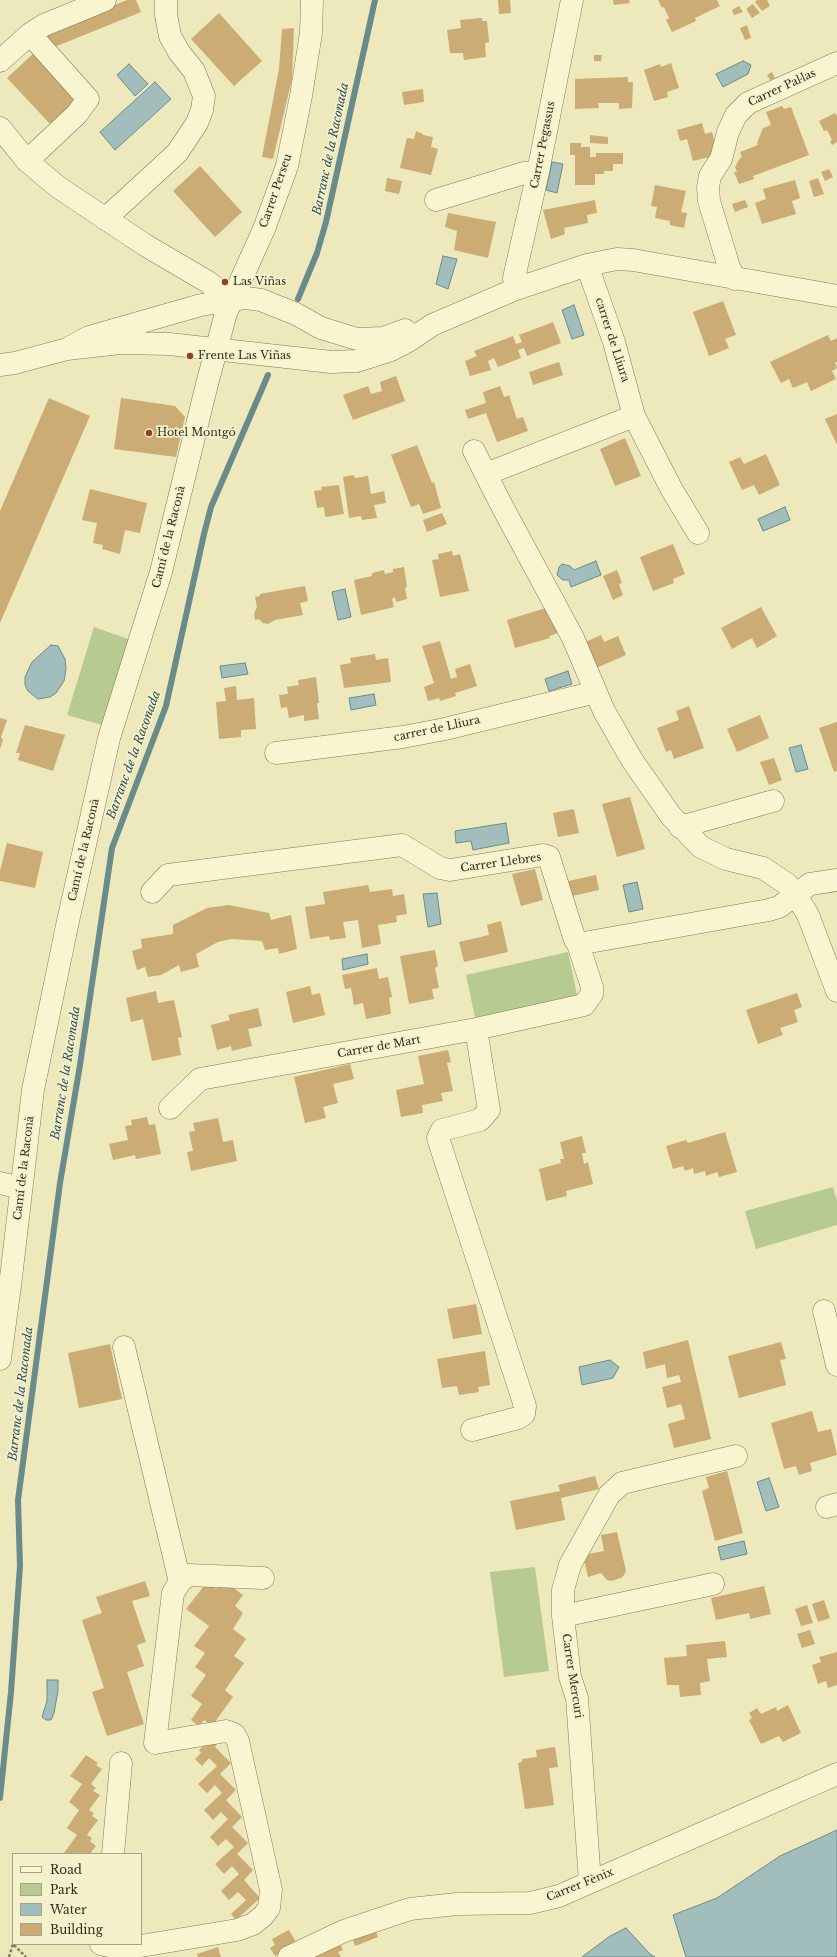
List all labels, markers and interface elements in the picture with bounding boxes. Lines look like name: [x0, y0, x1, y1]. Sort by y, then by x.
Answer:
street label: Carrer Pal·las: [746, 67, 818, 109]
water label: Barranc de la Raconada: [310, 81, 352, 217]
street label: Carrer Pegassus: [528, 100, 558, 190]
street label: Carrer Perseu: [257, 152, 295, 230]
place label: Las Viñas: [233, 275, 286, 289]
marker: Las Viñas: [220, 277, 230, 287]
street label: carrer de Lliura: [592, 296, 632, 384]
place label: Frente Las Viñas: [198, 349, 291, 363]
marker: Frente Las Viñas: [185, 351, 195, 361]
place label: Hotel Montgó: [157, 426, 236, 440]
marker: Hotel Montgó: [144, 428, 154, 438]
street label: Camí de la Raconà: [150, 485, 188, 589]
water label: Barranc de la Raconada: [104, 689, 164, 821]
street label: carrer de Lliura: [393, 713, 481, 745]
street label: Camí de la Raconà: [66, 797, 102, 903]
street label: Carrer Llebres: [460, 851, 542, 875]
water label: Barranc de la Raconada: [48, 1005, 84, 1141]
street label: Carrer de Mart: [336, 1033, 422, 1061]
street label: Camí de la Raconà: [11, 1115, 37, 1221]
water label: Barranc de la Raconada: [6, 1326, 36, 1462]
street label: Carrer Mercuri: [559, 1633, 585, 1719]
legend: [12, 1853, 142, 1945]
text: Road: [50, 1862, 82, 1877]
street label: Carrer Fènix: [544, 1866, 616, 1904]
text: Park: [50, 1882, 78, 1897]
text: Water: [50, 1902, 87, 1917]
text: Building: [50, 1922, 103, 1937]

